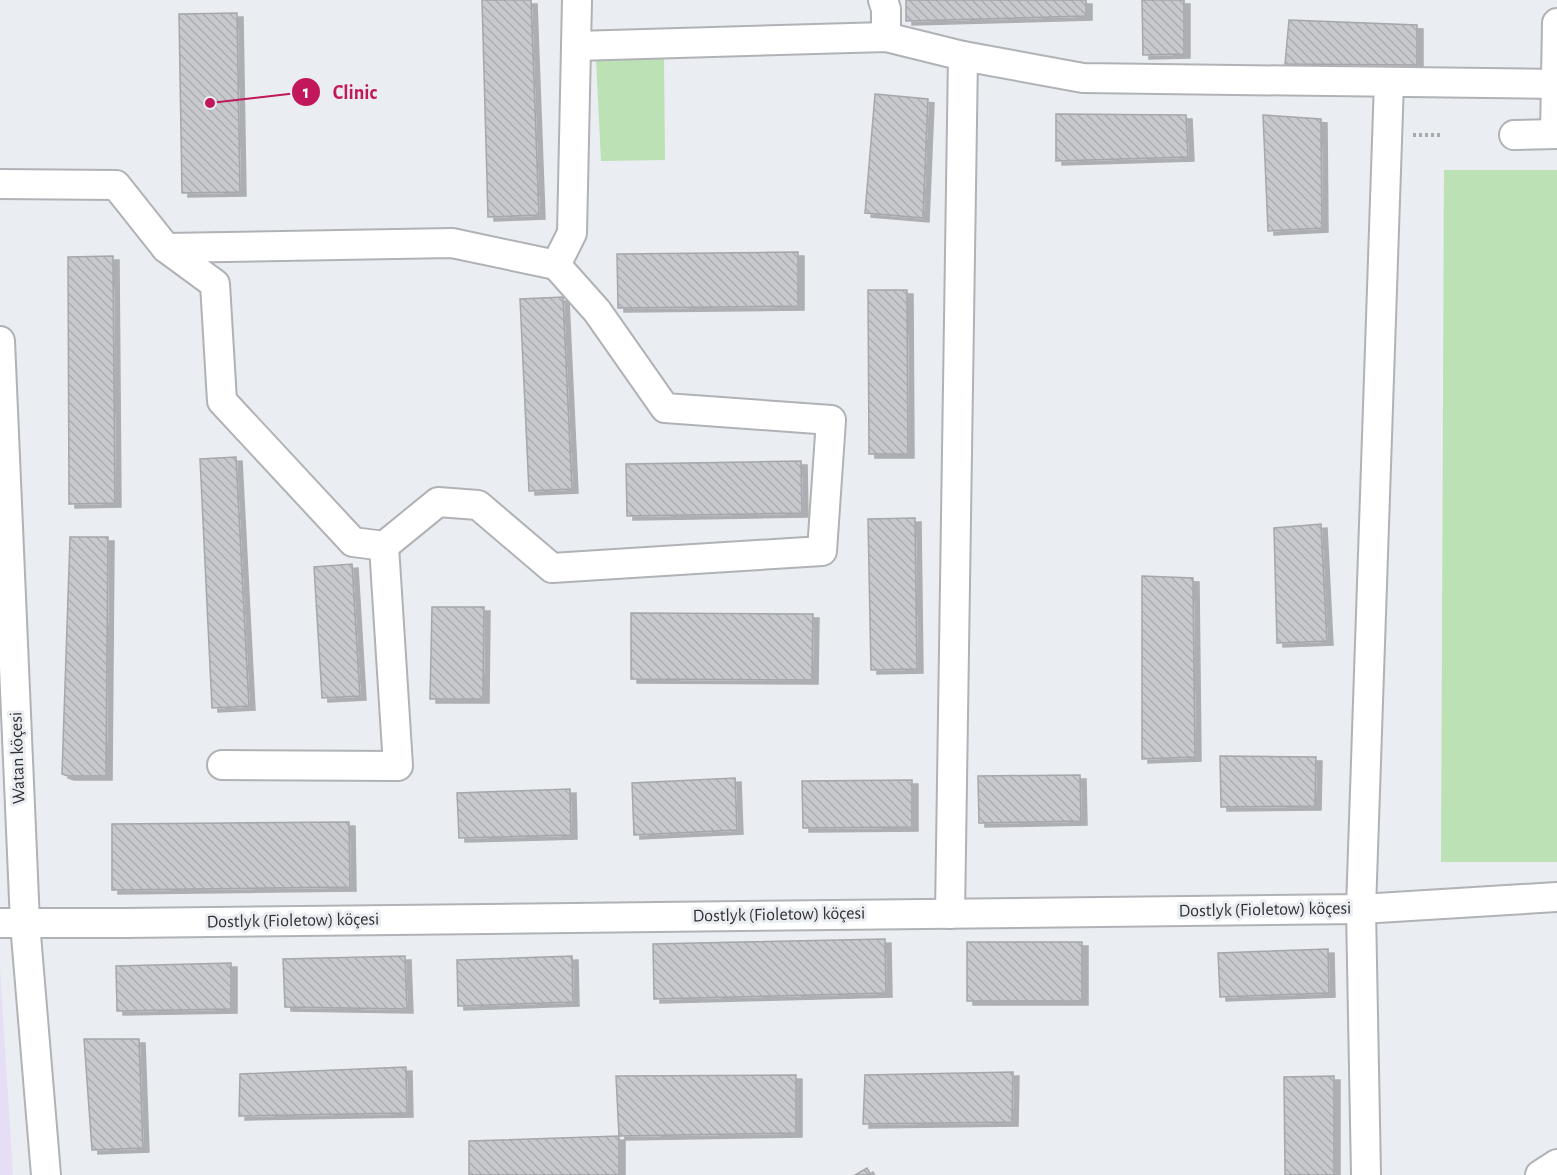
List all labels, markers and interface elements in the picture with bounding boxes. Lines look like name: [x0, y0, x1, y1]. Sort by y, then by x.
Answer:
callout: Clinic: [291, 73, 389, 111]
text: Clinic: [333, 83, 377, 103]
text: 1: [303, 84, 309, 102]
street label: Watan köçesi: [7, 711, 29, 805]
street label: Dostlyk (Fioletow) köçesi: [1178, 899, 1352, 921]
street label: Dostlyk (Fioletow) köçesi: [692, 904, 866, 926]
street label: Dostlyk (Fioletow) köçesi: [206, 910, 380, 932]

